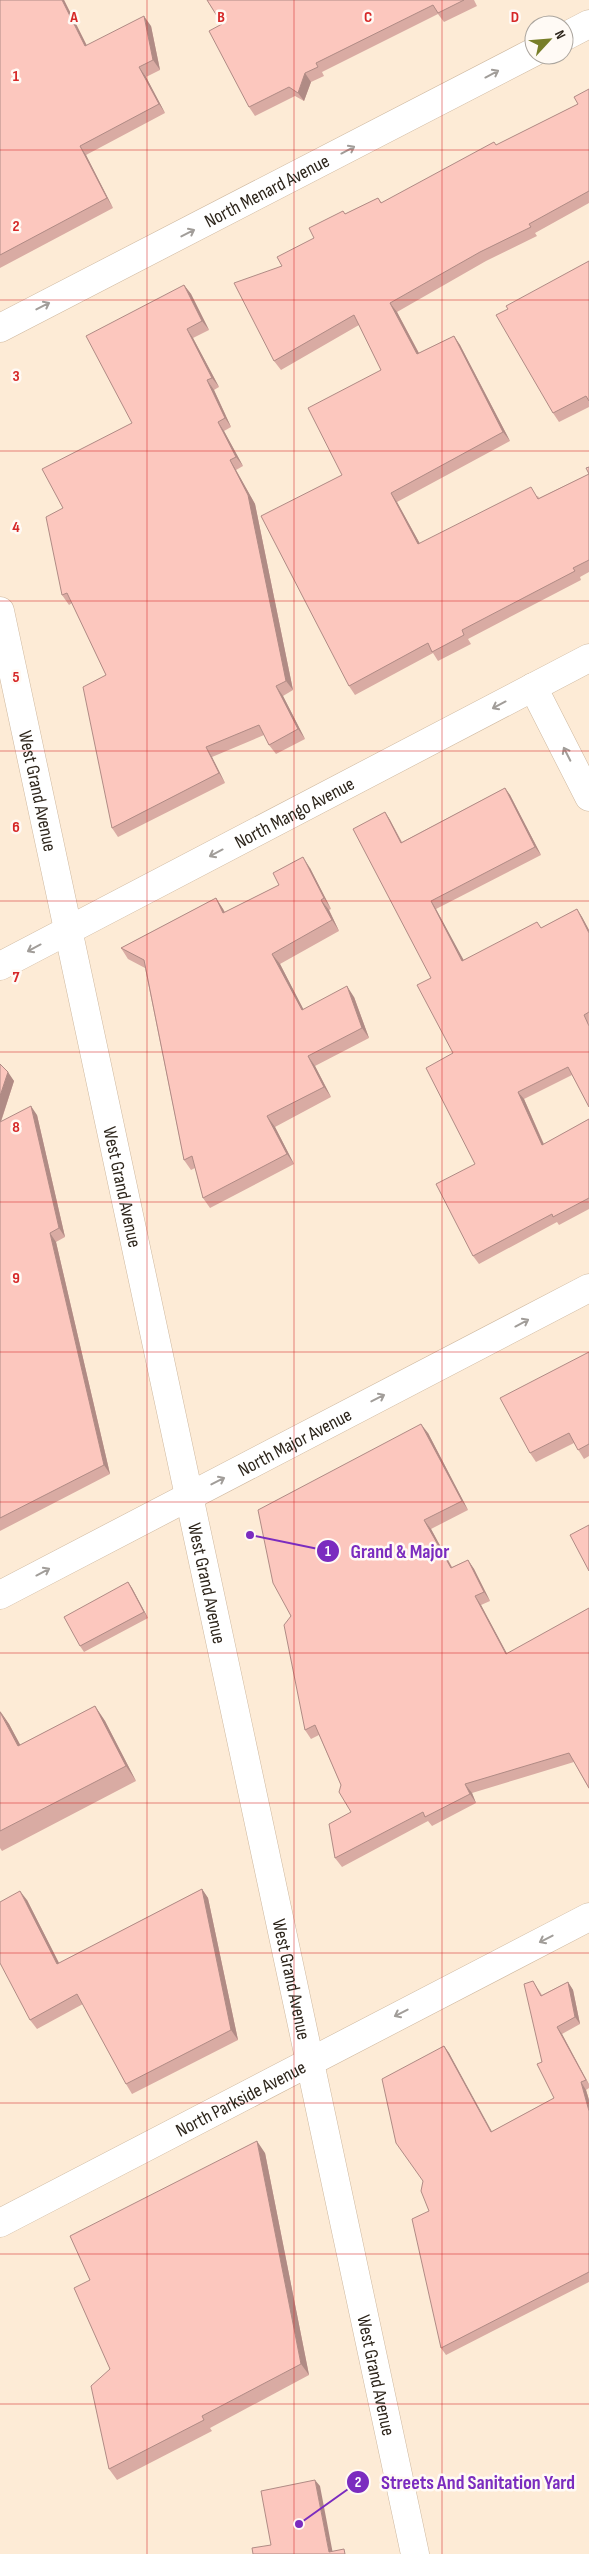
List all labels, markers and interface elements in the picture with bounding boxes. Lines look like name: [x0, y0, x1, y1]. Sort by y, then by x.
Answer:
text: A: [69, 8, 78, 27]
text: B: [217, 8, 225, 27]
text: C: [364, 8, 372, 27]
text: D: [511, 8, 519, 27]
north arrow: [524, 15, 574, 65]
text: N: [551, 27, 570, 42]
text: 1: [13, 67, 20, 86]
one-way arrow: [484, 69, 499, 78]
one-way arrow: [340, 145, 355, 154]
street label: North Menard Avenue: [201, 150, 333, 233]
text: 2: [12, 217, 20, 236]
one-way arrow: [180, 228, 195, 237]
one-way arrow: [36, 301, 51, 311]
text: 3: [12, 367, 20, 386]
text: 4: [12, 518, 20, 537]
text: 5: [12, 668, 20, 687]
one-way arrow: [492, 701, 507, 710]
street label: West Grand Avenue: [13, 729, 61, 854]
one-way arrow: [562, 746, 572, 761]
street label: North Mango Avenue: [231, 773, 359, 854]
text: 6: [12, 818, 20, 837]
one-way arrow: [208, 848, 223, 858]
one-way arrow: [26, 943, 41, 953]
text: 7: [13, 968, 20, 987]
text: 8: [12, 1118, 20, 1137]
street label: West Grand Avenue: [97, 1125, 146, 1250]
text: 9: [12, 1269, 20, 1288]
one-way arrow: [515, 1318, 530, 1328]
one-way arrow: [370, 1393, 385, 1402]
street label: North Major Avenue: [234, 1404, 356, 1482]
one-way arrow: [211, 1476, 226, 1486]
street label: West Grand Avenue: [182, 1521, 230, 1646]
callout: Grand & Major: [315, 1534, 459, 1569]
text: Grand & Major: [351, 1540, 449, 1564]
text: 1: [325, 1542, 331, 1561]
one-way arrow: [35, 1567, 50, 1576]
street label: West Grand Avenue: [267, 1917, 315, 2042]
one-way arrow: [538, 1934, 553, 1944]
one-way arrow: [394, 2009, 409, 2018]
street label: North Parkside Avenue: [172, 2056, 310, 2143]
street label: West Grand Avenue: [351, 2313, 399, 2438]
callout: Streets And Sanitation Yard: [346, 2464, 585, 2499]
text: Streets And Sanitation Yard: [381, 2471, 575, 2495]
text: 2: [355, 2473, 361, 2492]

